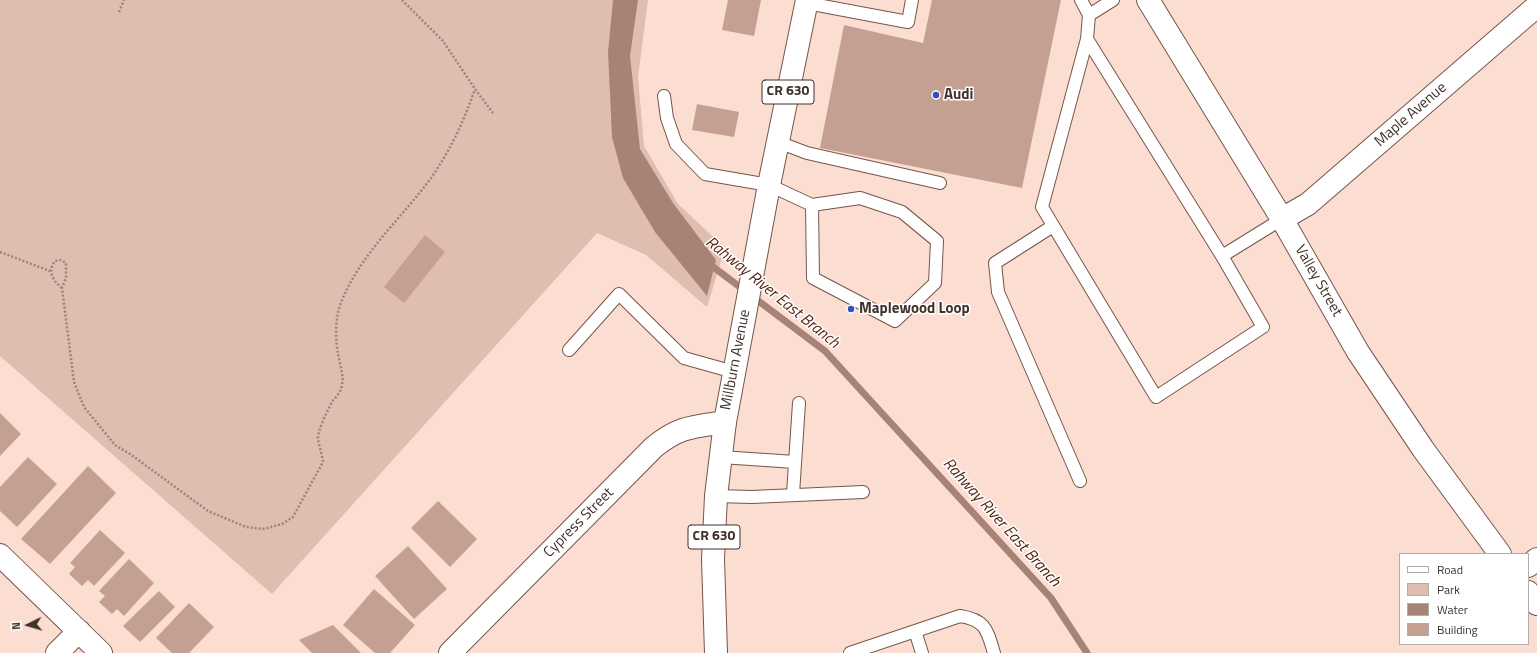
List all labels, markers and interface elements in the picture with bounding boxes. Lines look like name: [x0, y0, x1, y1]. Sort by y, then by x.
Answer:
street label: Maple Avenue: [1371, 79, 1451, 151]
road number: CR 630: [762, 80, 814, 104]
place label: Audi: [944, 86, 973, 104]
marker: Audi: [931, 90, 941, 100]
water label: Rahway River East Branch: [701, 233, 843, 353]
street label: Valley Street: [1290, 242, 1346, 320]
place label: Maplewood Loop: [859, 300, 970, 318]
marker: Maplewood Loop: [846, 304, 856, 314]
street label: Millburn Avenue: [717, 308, 755, 412]
water label: Rahway River East Branch: [938, 455, 1064, 591]
street label: Cypress Street: [540, 484, 618, 562]
road number: CR 630: [688, 525, 740, 549]
legend: [1399, 553, 1529, 645]
text: Road: [1437, 560, 1463, 579]
text: Park: [1437, 580, 1460, 599]
text: Water: [1437, 600, 1468, 619]
north arrow: [8, 605, 48, 645]
text: Building: [1437, 620, 1478, 639]
text: N: [8, 622, 24, 631]

